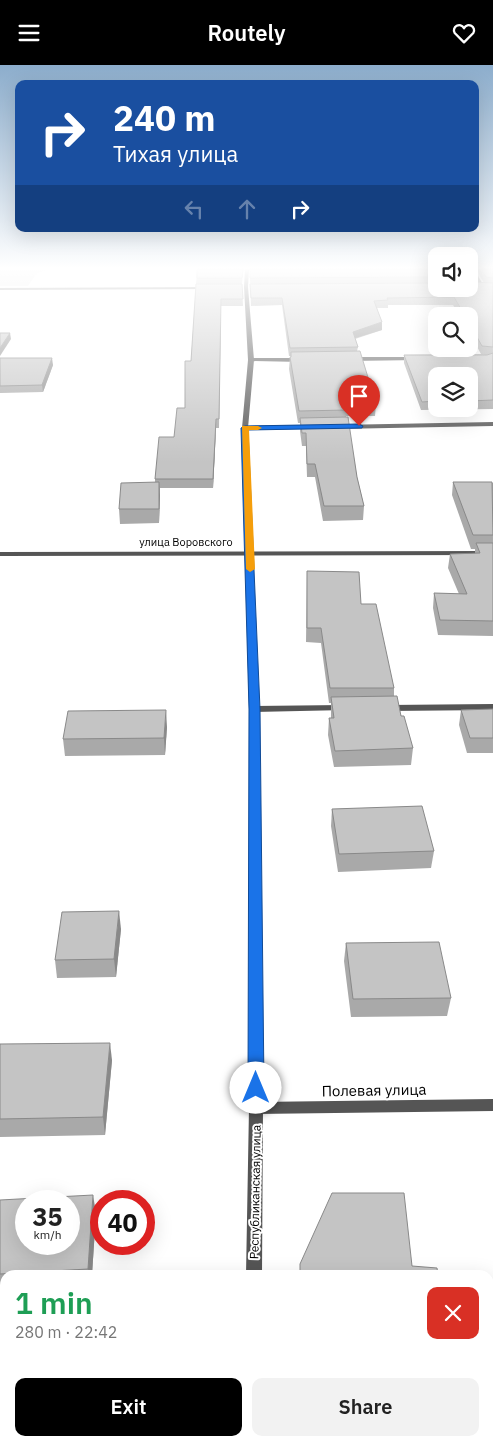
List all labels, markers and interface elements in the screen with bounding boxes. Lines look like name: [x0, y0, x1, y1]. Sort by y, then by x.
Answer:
text: Routely: [208, 18, 285, 47]
icon: menu: [15, 19, 43, 47]
icon: heart: [450, 19, 478, 47]
text: 240 m: [113, 95, 216, 141]
icon: right: [30, 100, 95, 165]
text: Тихая улица: [113, 139, 238, 168]
icon: left: [180, 195, 208, 223]
icon: ahead: [233, 195, 261, 223]
icon: right: [286, 195, 314, 223]
map controls: [428, 247, 478, 417]
button: sound: [428, 247, 478, 297]
button: search: [428, 307, 478, 357]
button: layers: [428, 367, 478, 417]
pin: [338, 375, 380, 426]
icon: arrive: [345, 382, 373, 410]
street label: улица Воровского: [139, 535, 233, 549]
position arrow: [229, 1061, 281, 1113]
street label: Полевая улица: [321, 1080, 427, 1100]
street label: Республиканская улица: [246, 1124, 264, 1259]
speed limit sign: 40: [90, 1190, 155, 1255]
text: 35: [32, 1200, 63, 1233]
text: km/h: [33, 1227, 62, 1242]
text: 1 min: [15, 1283, 93, 1322]
button: close: [427, 1287, 479, 1339]
text: 280 m · 22:42: [15, 1322, 117, 1342]
button: Exit: [15, 1378, 242, 1436]
button: Share: [252, 1378, 479, 1436]

